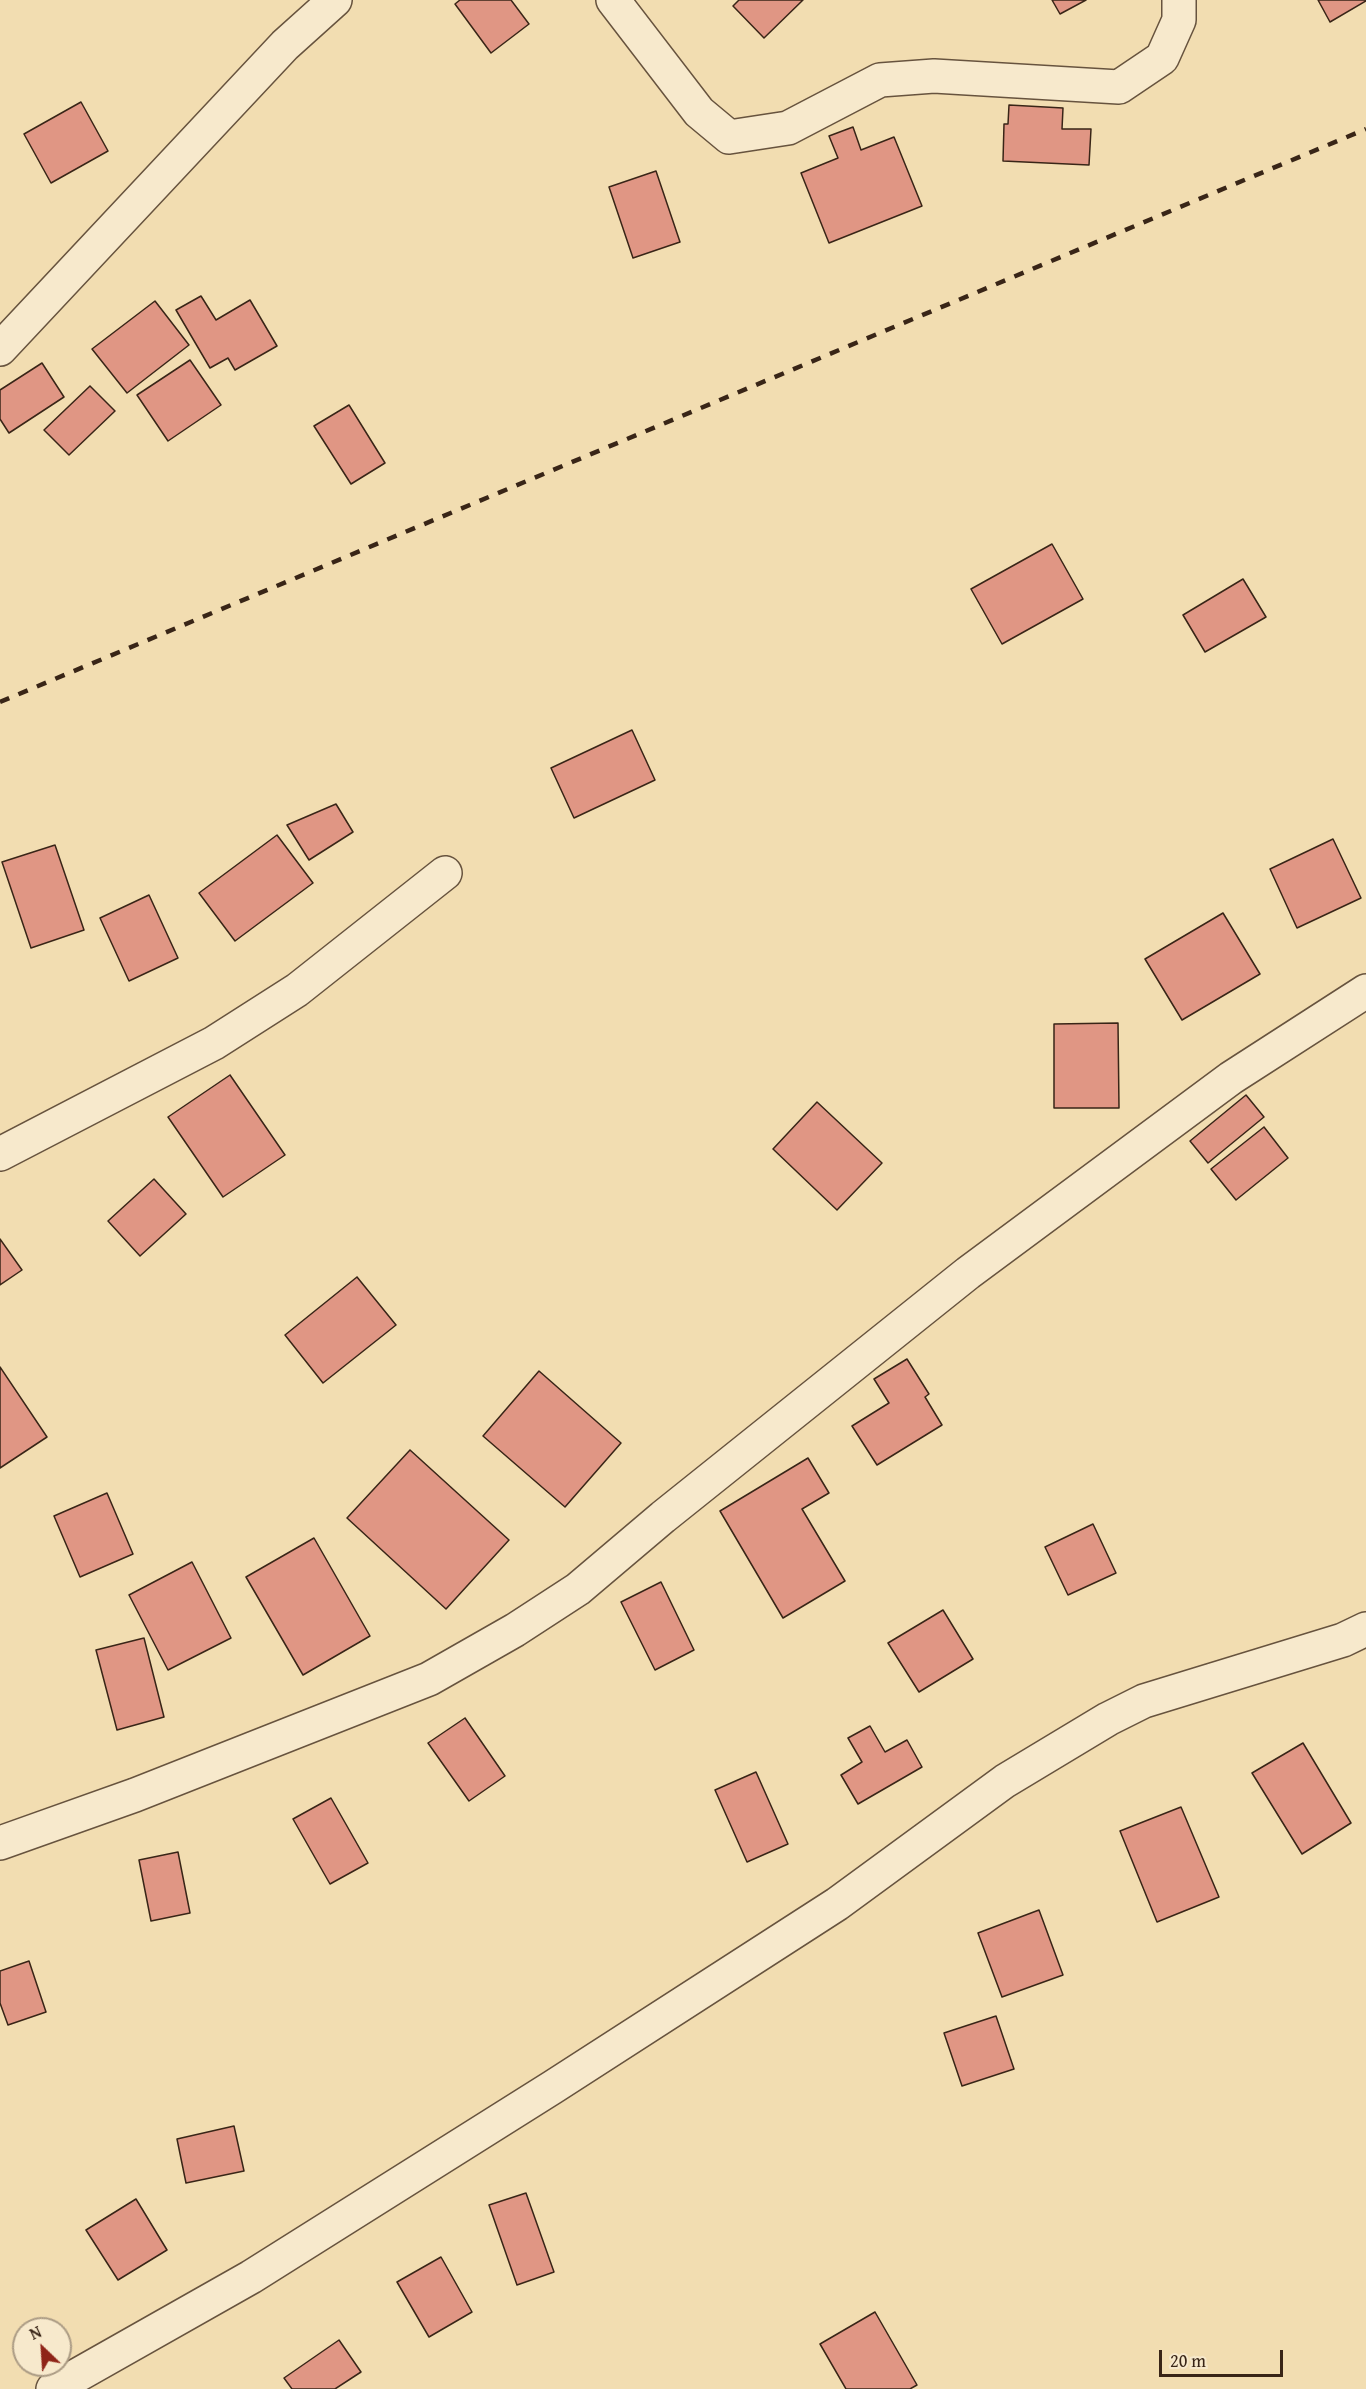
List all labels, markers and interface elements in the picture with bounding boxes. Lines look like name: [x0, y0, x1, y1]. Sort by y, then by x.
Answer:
north arrow: [12, 2317, 72, 2377]
text: N: [25, 2319, 45, 2346]
scale bar: [1162, 2338, 1286, 2376]
text: 20 m: [1170, 2347, 1206, 2374]

